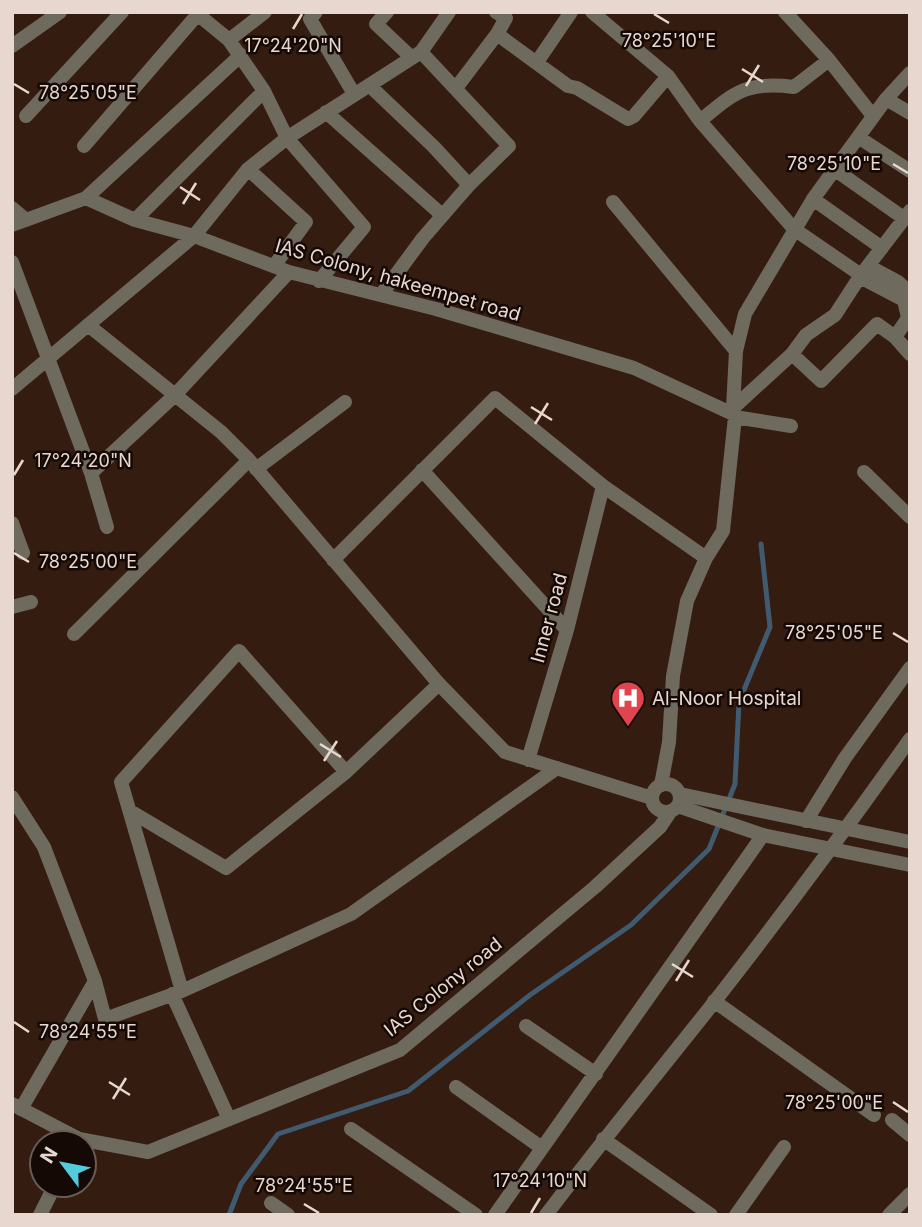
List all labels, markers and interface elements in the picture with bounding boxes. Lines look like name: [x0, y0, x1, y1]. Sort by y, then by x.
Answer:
text: 78°25'10"E: [622, 30, 716, 51]
text: 17°24'20"N: [244, 35, 342, 56]
text: 78°25'05"E: [39, 82, 137, 103]
text: 78°25'10"E: [787, 153, 881, 174]
street label: IAS Colony, hakeempet road: [273, 234, 523, 326]
text: 17°24'20"N: [34, 450, 132, 471]
text: 78°25'00"E: [39, 551, 137, 572]
street label: Inner road: [526, 571, 572, 665]
text: 78°25'05"E: [785, 622, 883, 643]
hospital icon: Al-Noor Hospital: [609, 679, 647, 728]
place label: Al-Noor Hospital: [652, 687, 801, 710]
street label: IAS Colony road: [380, 933, 506, 1041]
text: 78°24'55"E: [39, 1021, 137, 1042]
text: 78°25'00"E: [785, 1092, 883, 1113]
north arrow: [28, 1129, 98, 1199]
text: N: [35, 1143, 63, 1167]
text: 17°24'10"N: [493, 1170, 587, 1191]
text: 78°24'55"E: [255, 1175, 353, 1196]

